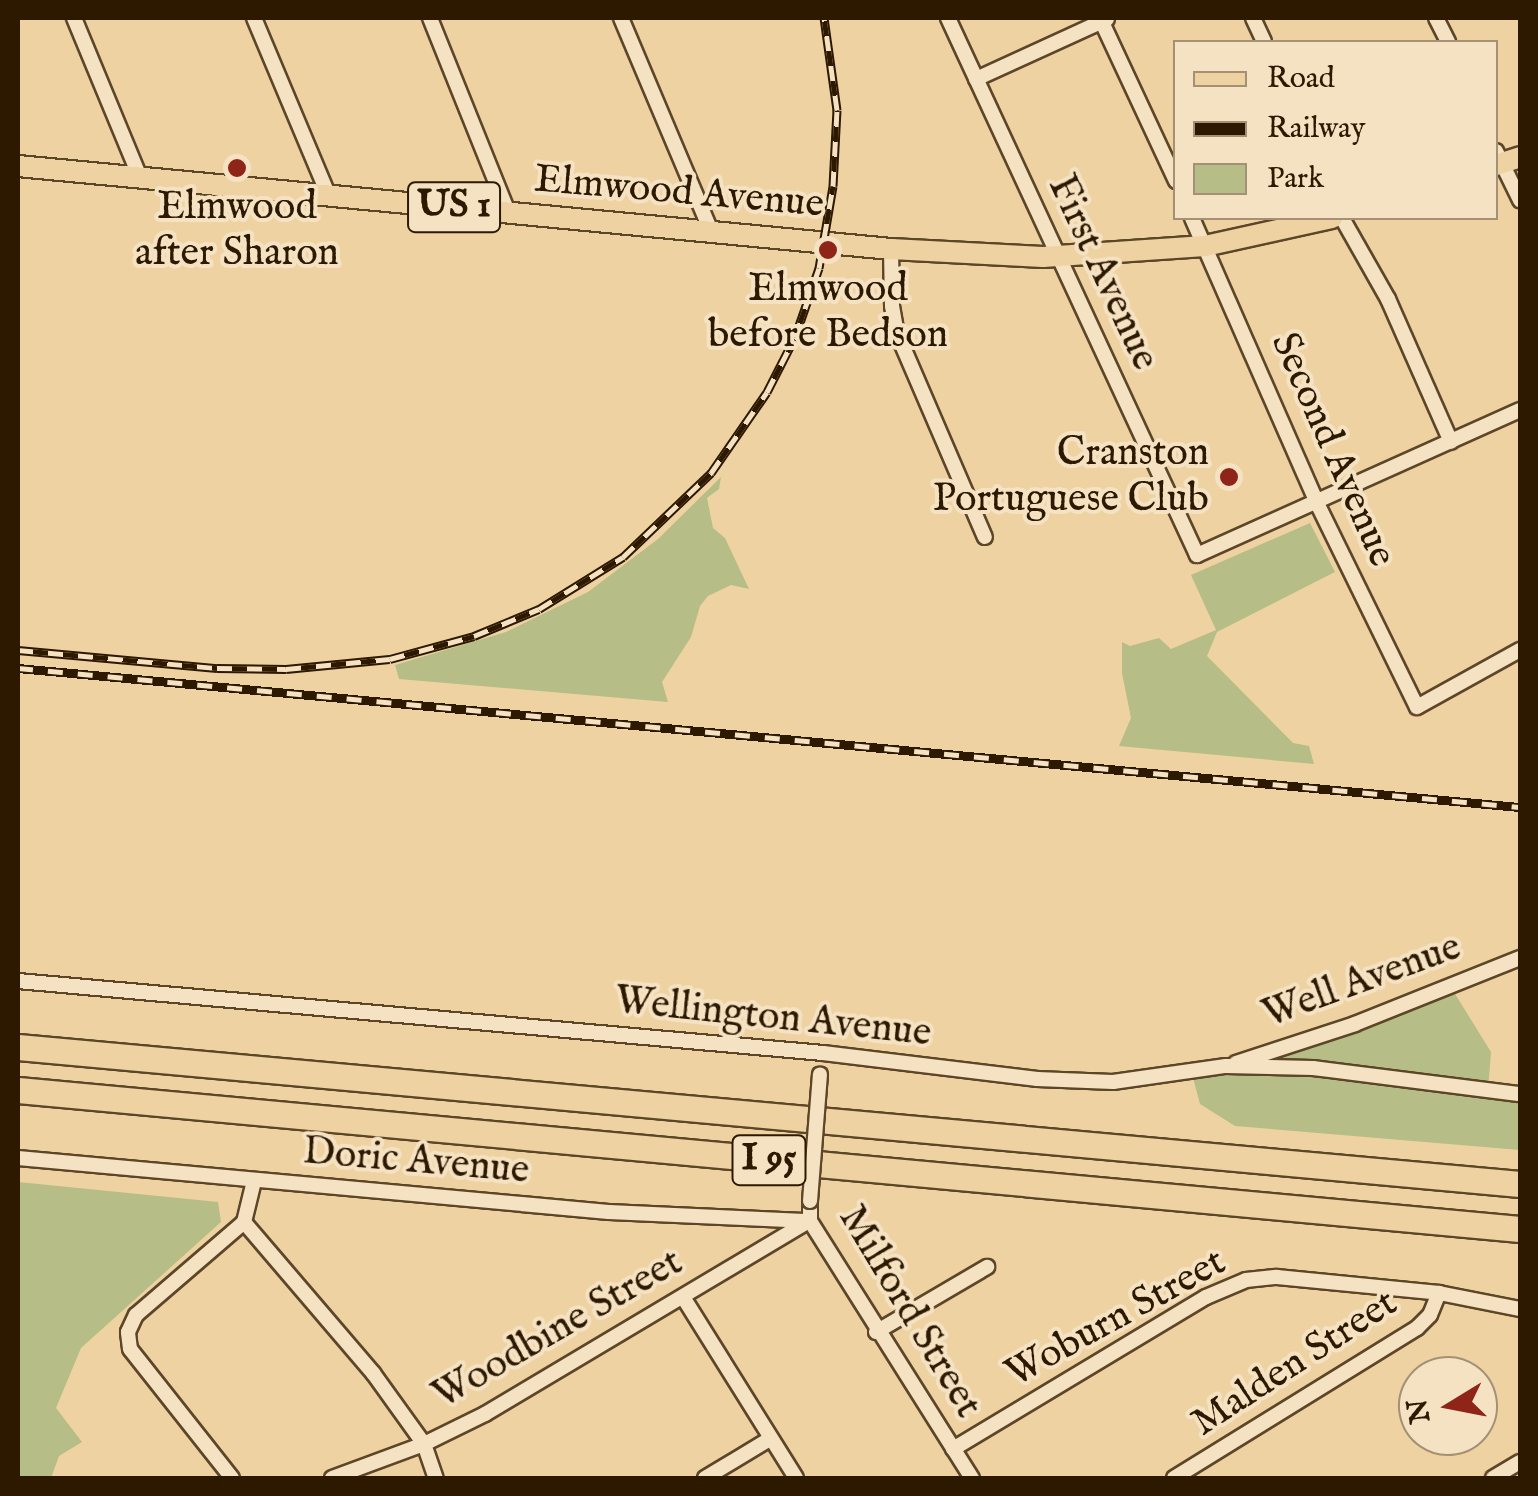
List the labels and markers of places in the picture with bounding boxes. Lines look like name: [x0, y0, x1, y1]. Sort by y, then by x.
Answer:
marker: Elmwood after Sharon: [226, 157, 248, 179]
place label: Elmwood after Sharon: [135, 184, 339, 278]
marker: Elmwood before Bedson: [817, 239, 839, 261]
place label: Elmwood before Bedson: [708, 266, 948, 360]
place label: Cranston Portuguese Club: [933, 430, 1209, 524]
marker: Cranston Portuguese Club: [1218, 466, 1240, 488]

